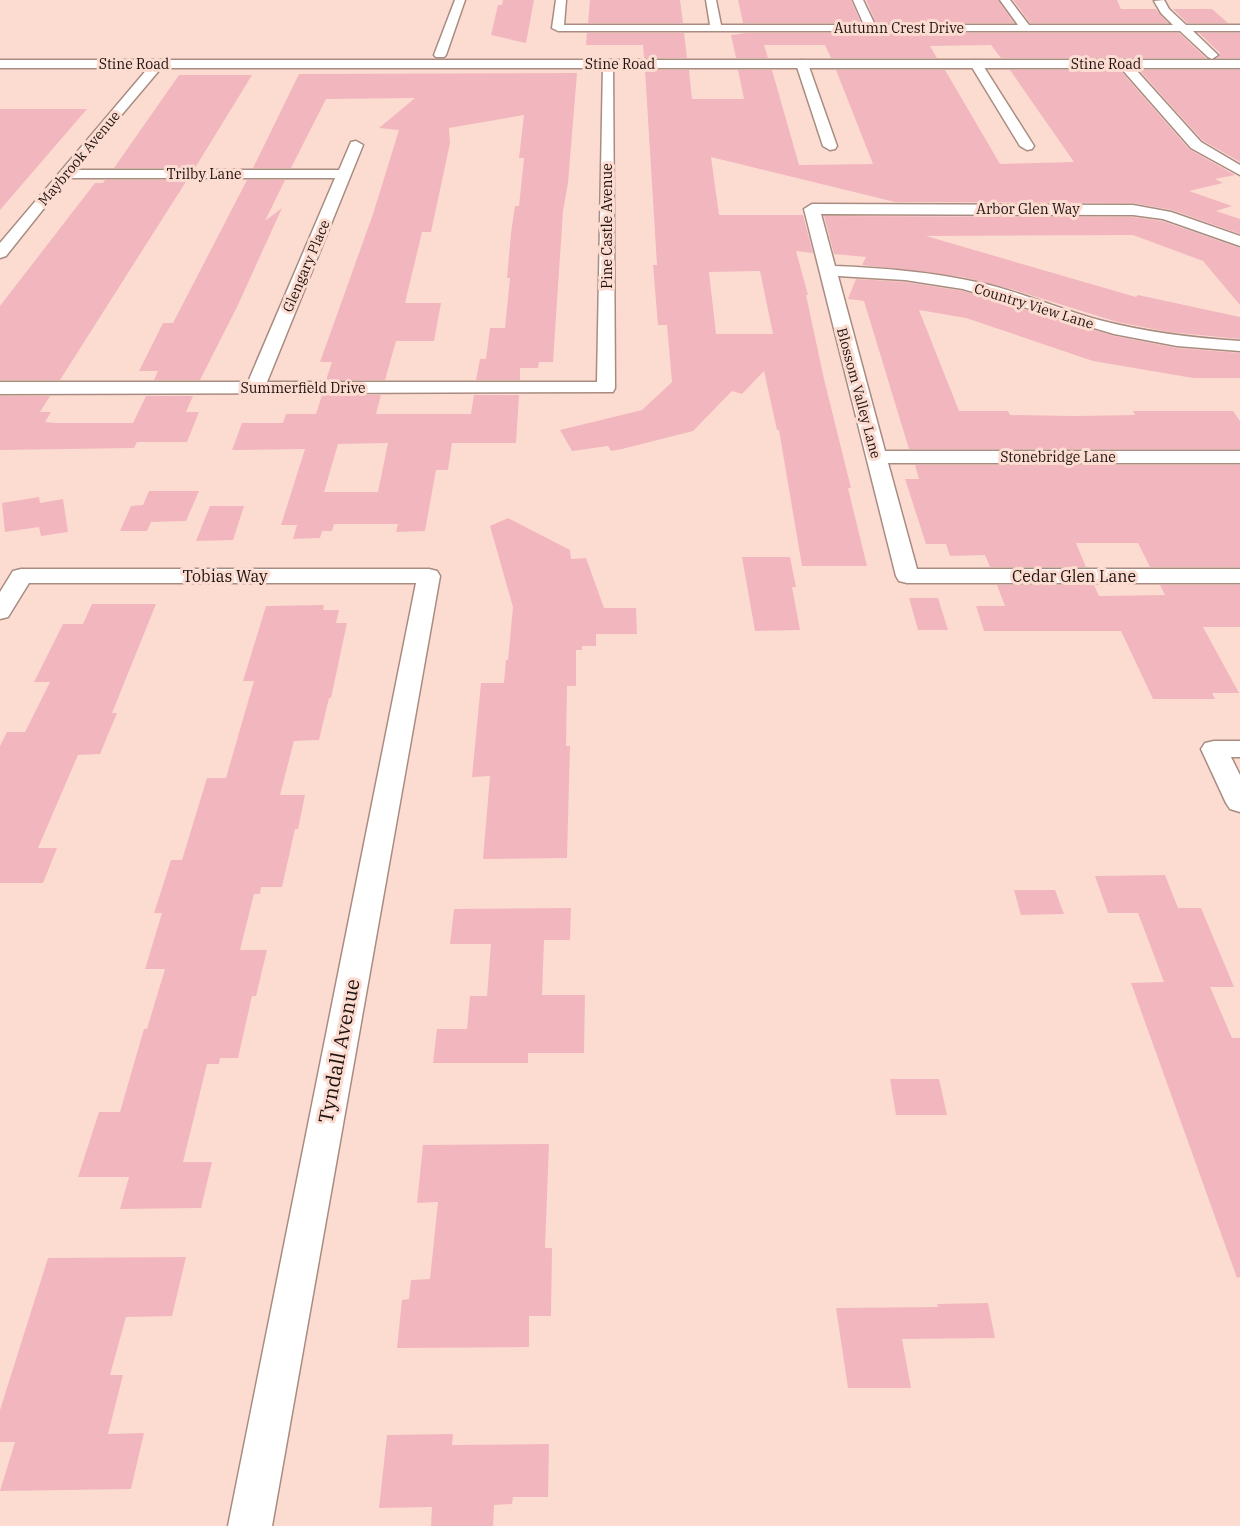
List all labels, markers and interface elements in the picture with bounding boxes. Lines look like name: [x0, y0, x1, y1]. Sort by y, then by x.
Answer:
street label: Autumn Crest Drive: [834, 19, 964, 37]
street label: Stine Road: [99, 55, 170, 73]
street label: Stine Road: [585, 55, 656, 73]
street label: Stine Road: [1071, 55, 1142, 73]
street label: Maybrook Avenue: [34, 107, 124, 209]
street label: Pine Castle Avenue: [598, 163, 616, 289]
street label: Trilby Lane: [166, 165, 242, 183]
street label: Arbor Glen Way: [976, 200, 1080, 218]
street label: Glengary Place: [278, 217, 334, 315]
street label: Country View Lane: [972, 279, 1096, 333]
street label: Blossom Valley Lane: [833, 326, 885, 460]
street label: Summerfield Drive: [240, 379, 366, 397]
street label: Stonebridge Lane: [1000, 448, 1116, 466]
street label: Tobias Way: [182, 566, 268, 586]
street label: Cedar Glen Lane: [1012, 566, 1136, 586]
street label: Tyndall Avenue: [311, 976, 366, 1125]

